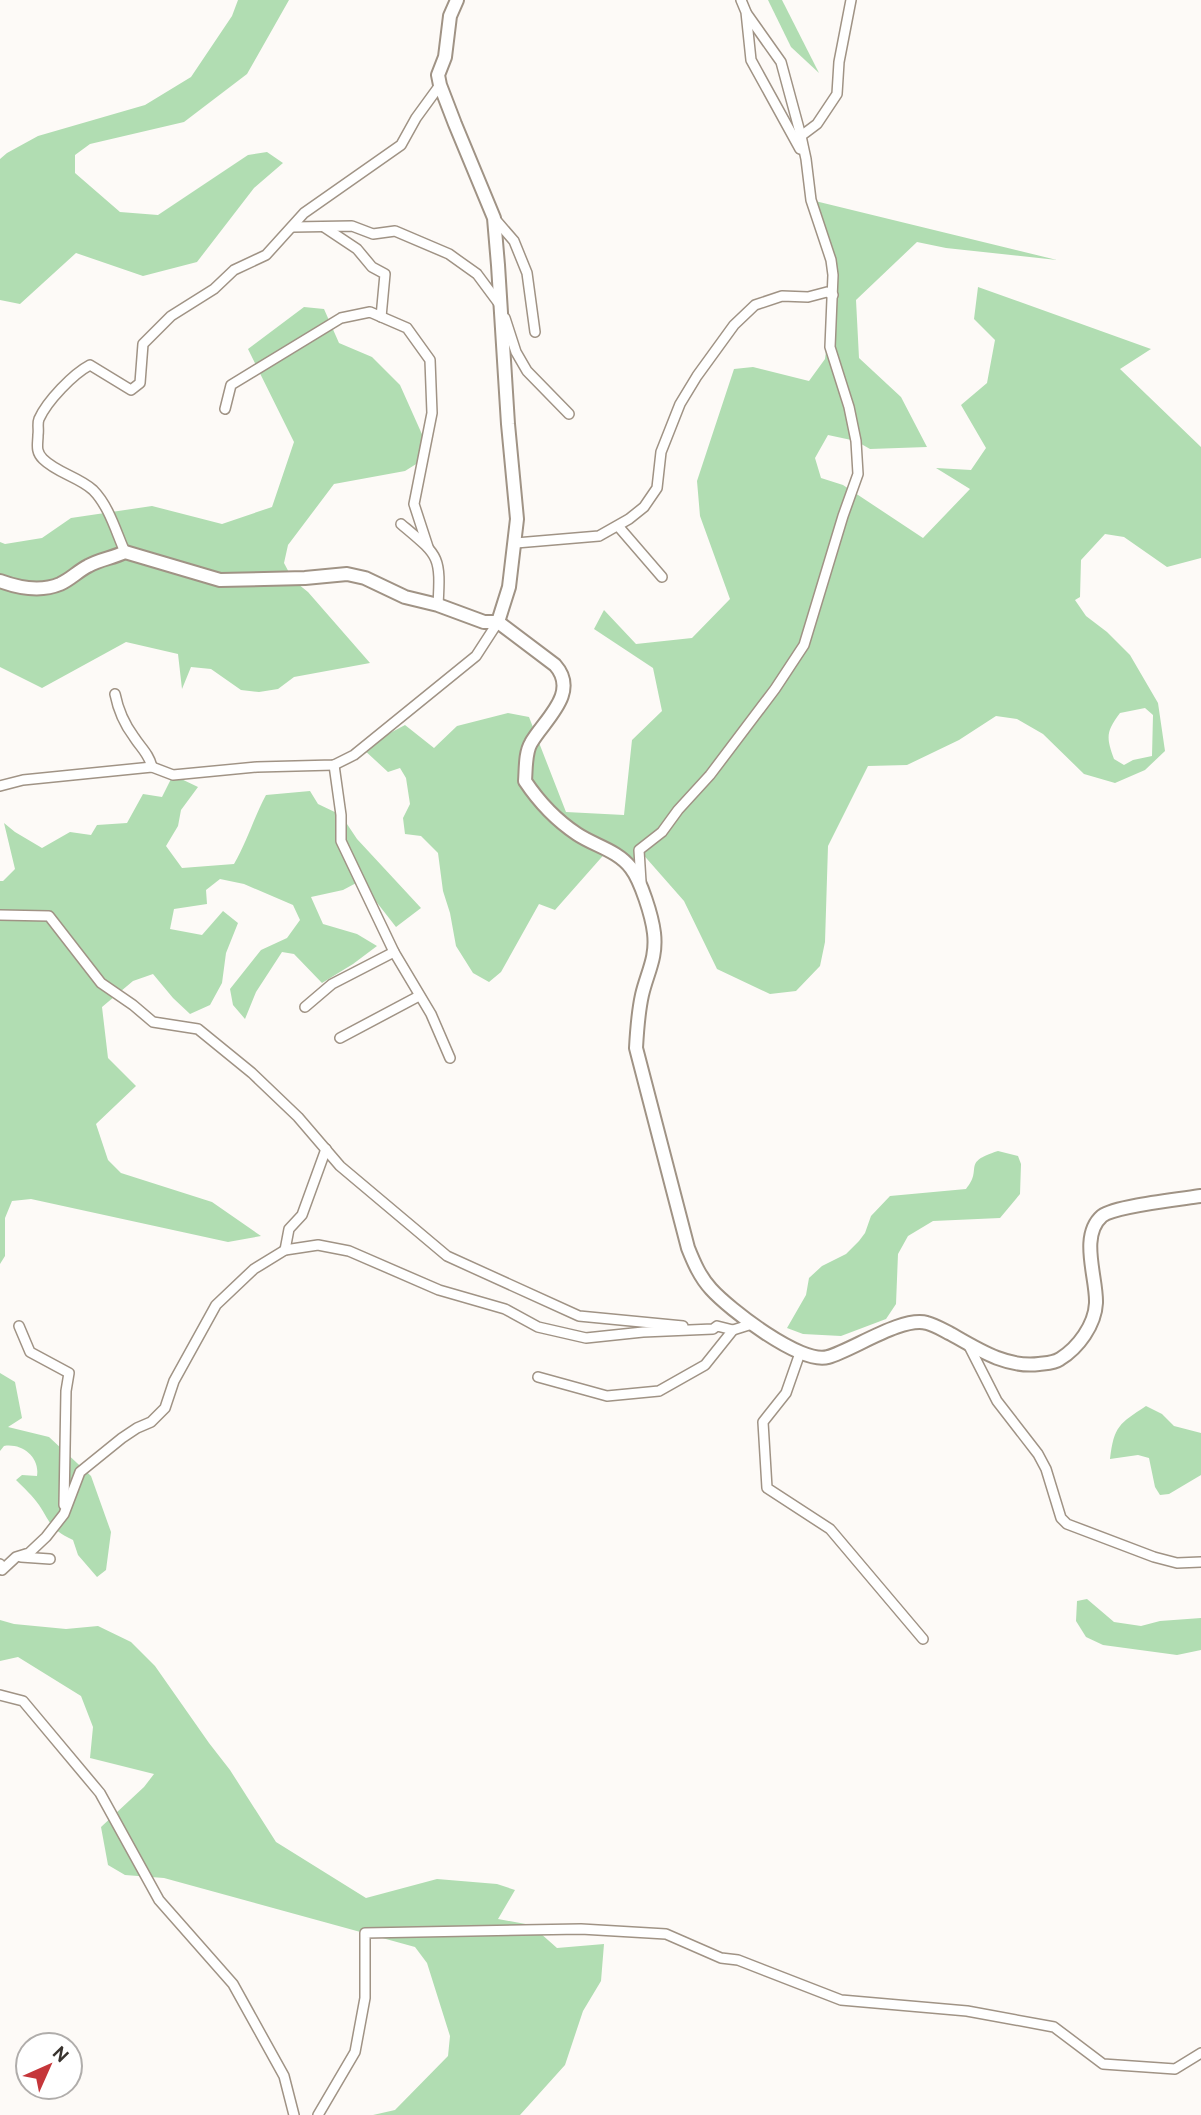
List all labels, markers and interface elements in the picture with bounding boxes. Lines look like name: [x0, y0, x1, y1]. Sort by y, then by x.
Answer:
north arrow: [14, 2031, 84, 2101]
text: N: [46, 2042, 73, 2069]

